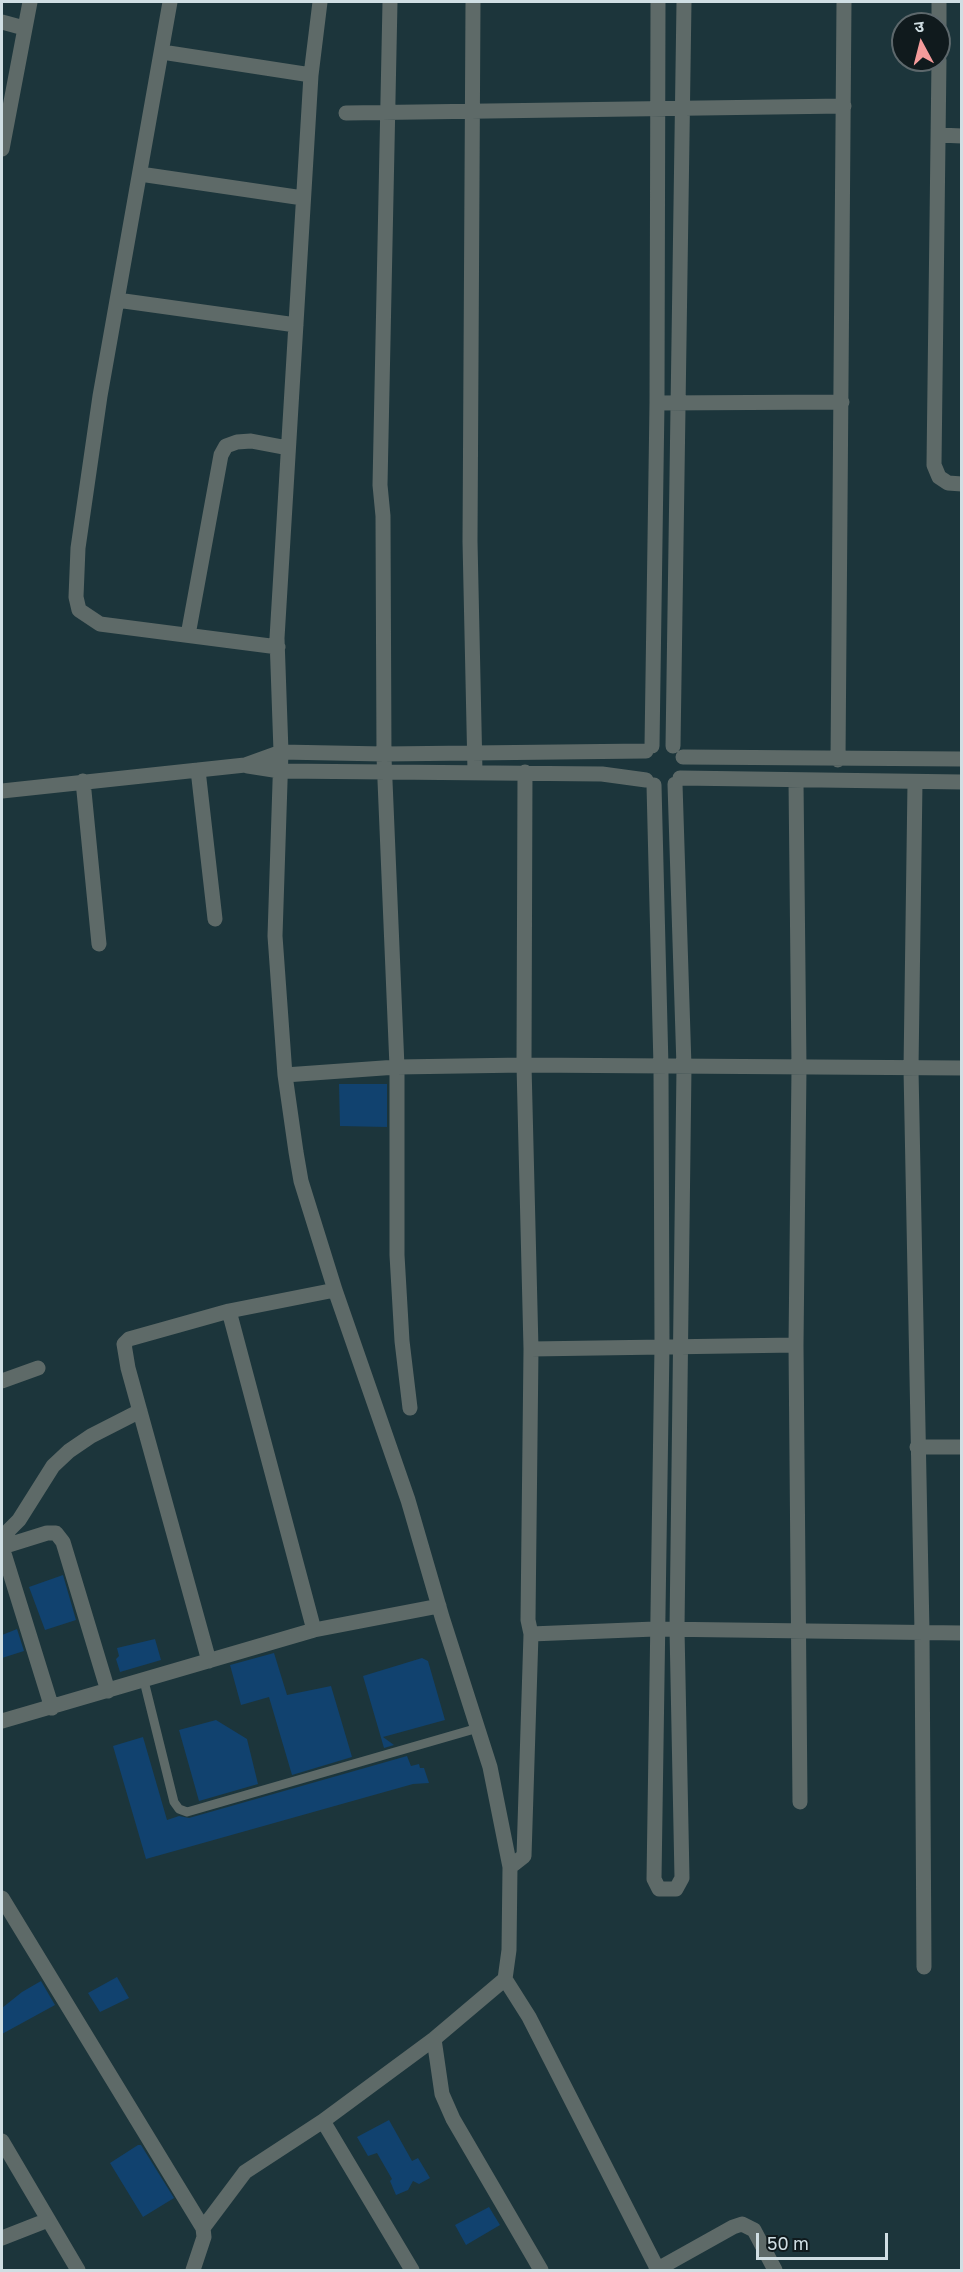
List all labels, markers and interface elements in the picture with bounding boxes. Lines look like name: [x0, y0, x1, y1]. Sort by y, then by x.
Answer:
north arrow: [891, 12, 951, 72]
text: उ: [913, 16, 925, 37]
scale bar: [759, 2221, 891, 2259]
text: 50 m: [767, 2232, 809, 2254]

